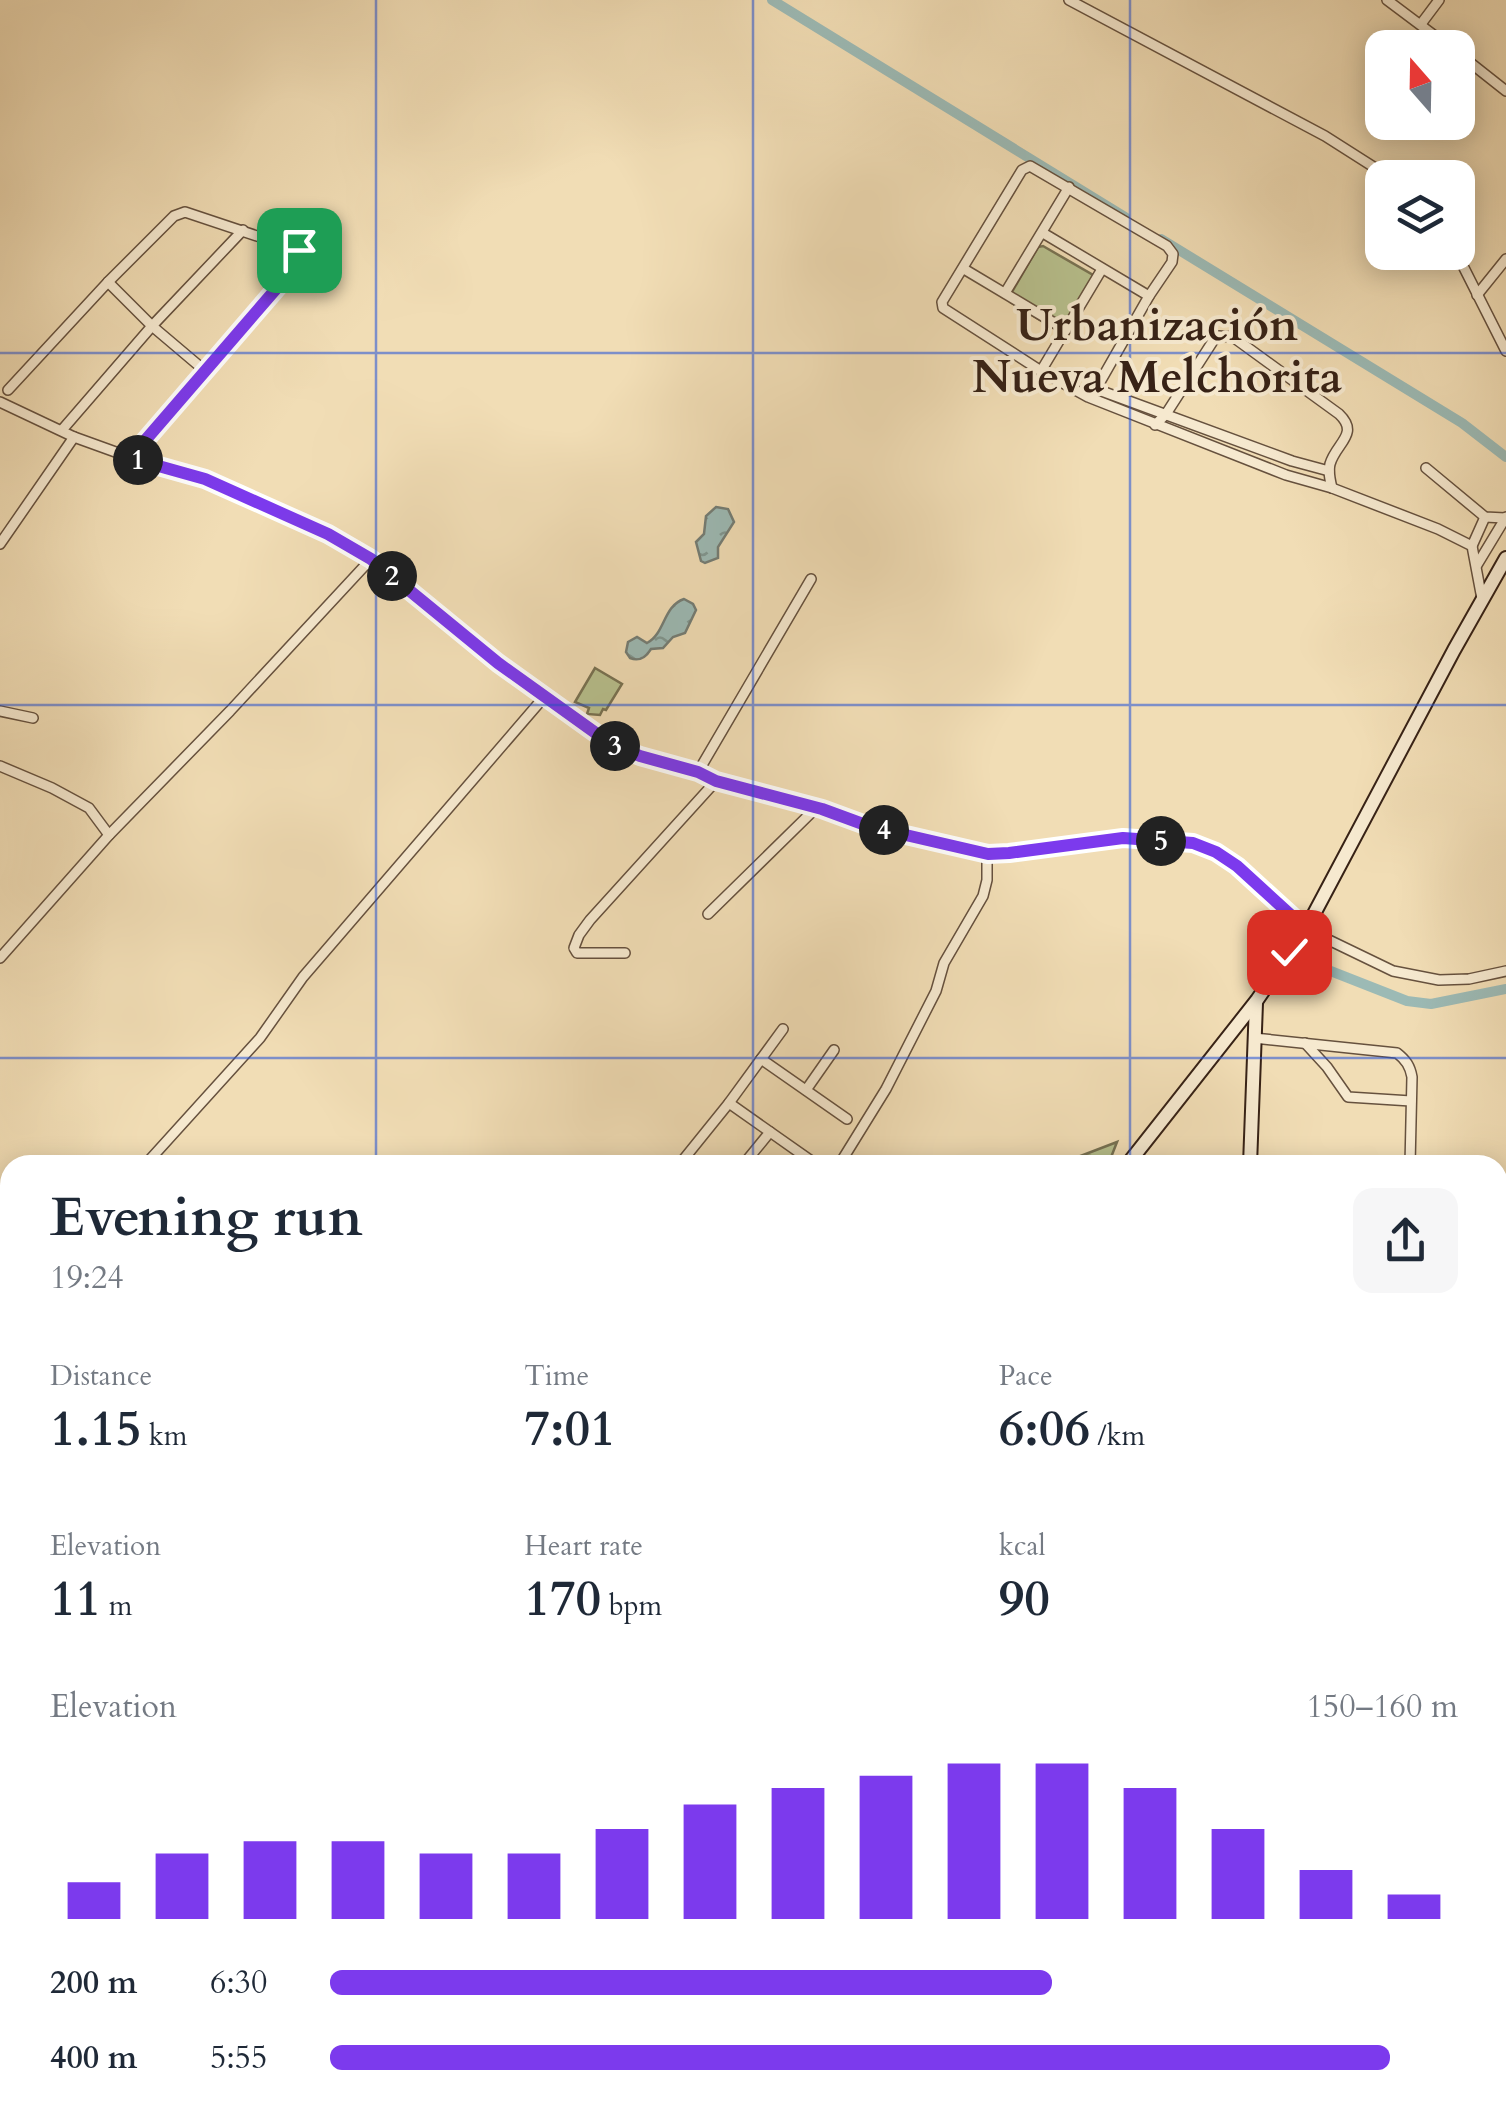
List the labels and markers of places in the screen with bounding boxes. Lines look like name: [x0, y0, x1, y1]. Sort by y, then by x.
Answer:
pin: [257, 208, 342, 293]
pin: 1: [113, 435, 163, 485]
pin: 2: [367, 551, 417, 601]
pin: 3: [590, 721, 640, 771]
pin: 4: [859, 805, 909, 855]
pin: 5: [1136, 816, 1186, 866]
pin: [1247, 910, 1332, 995]

